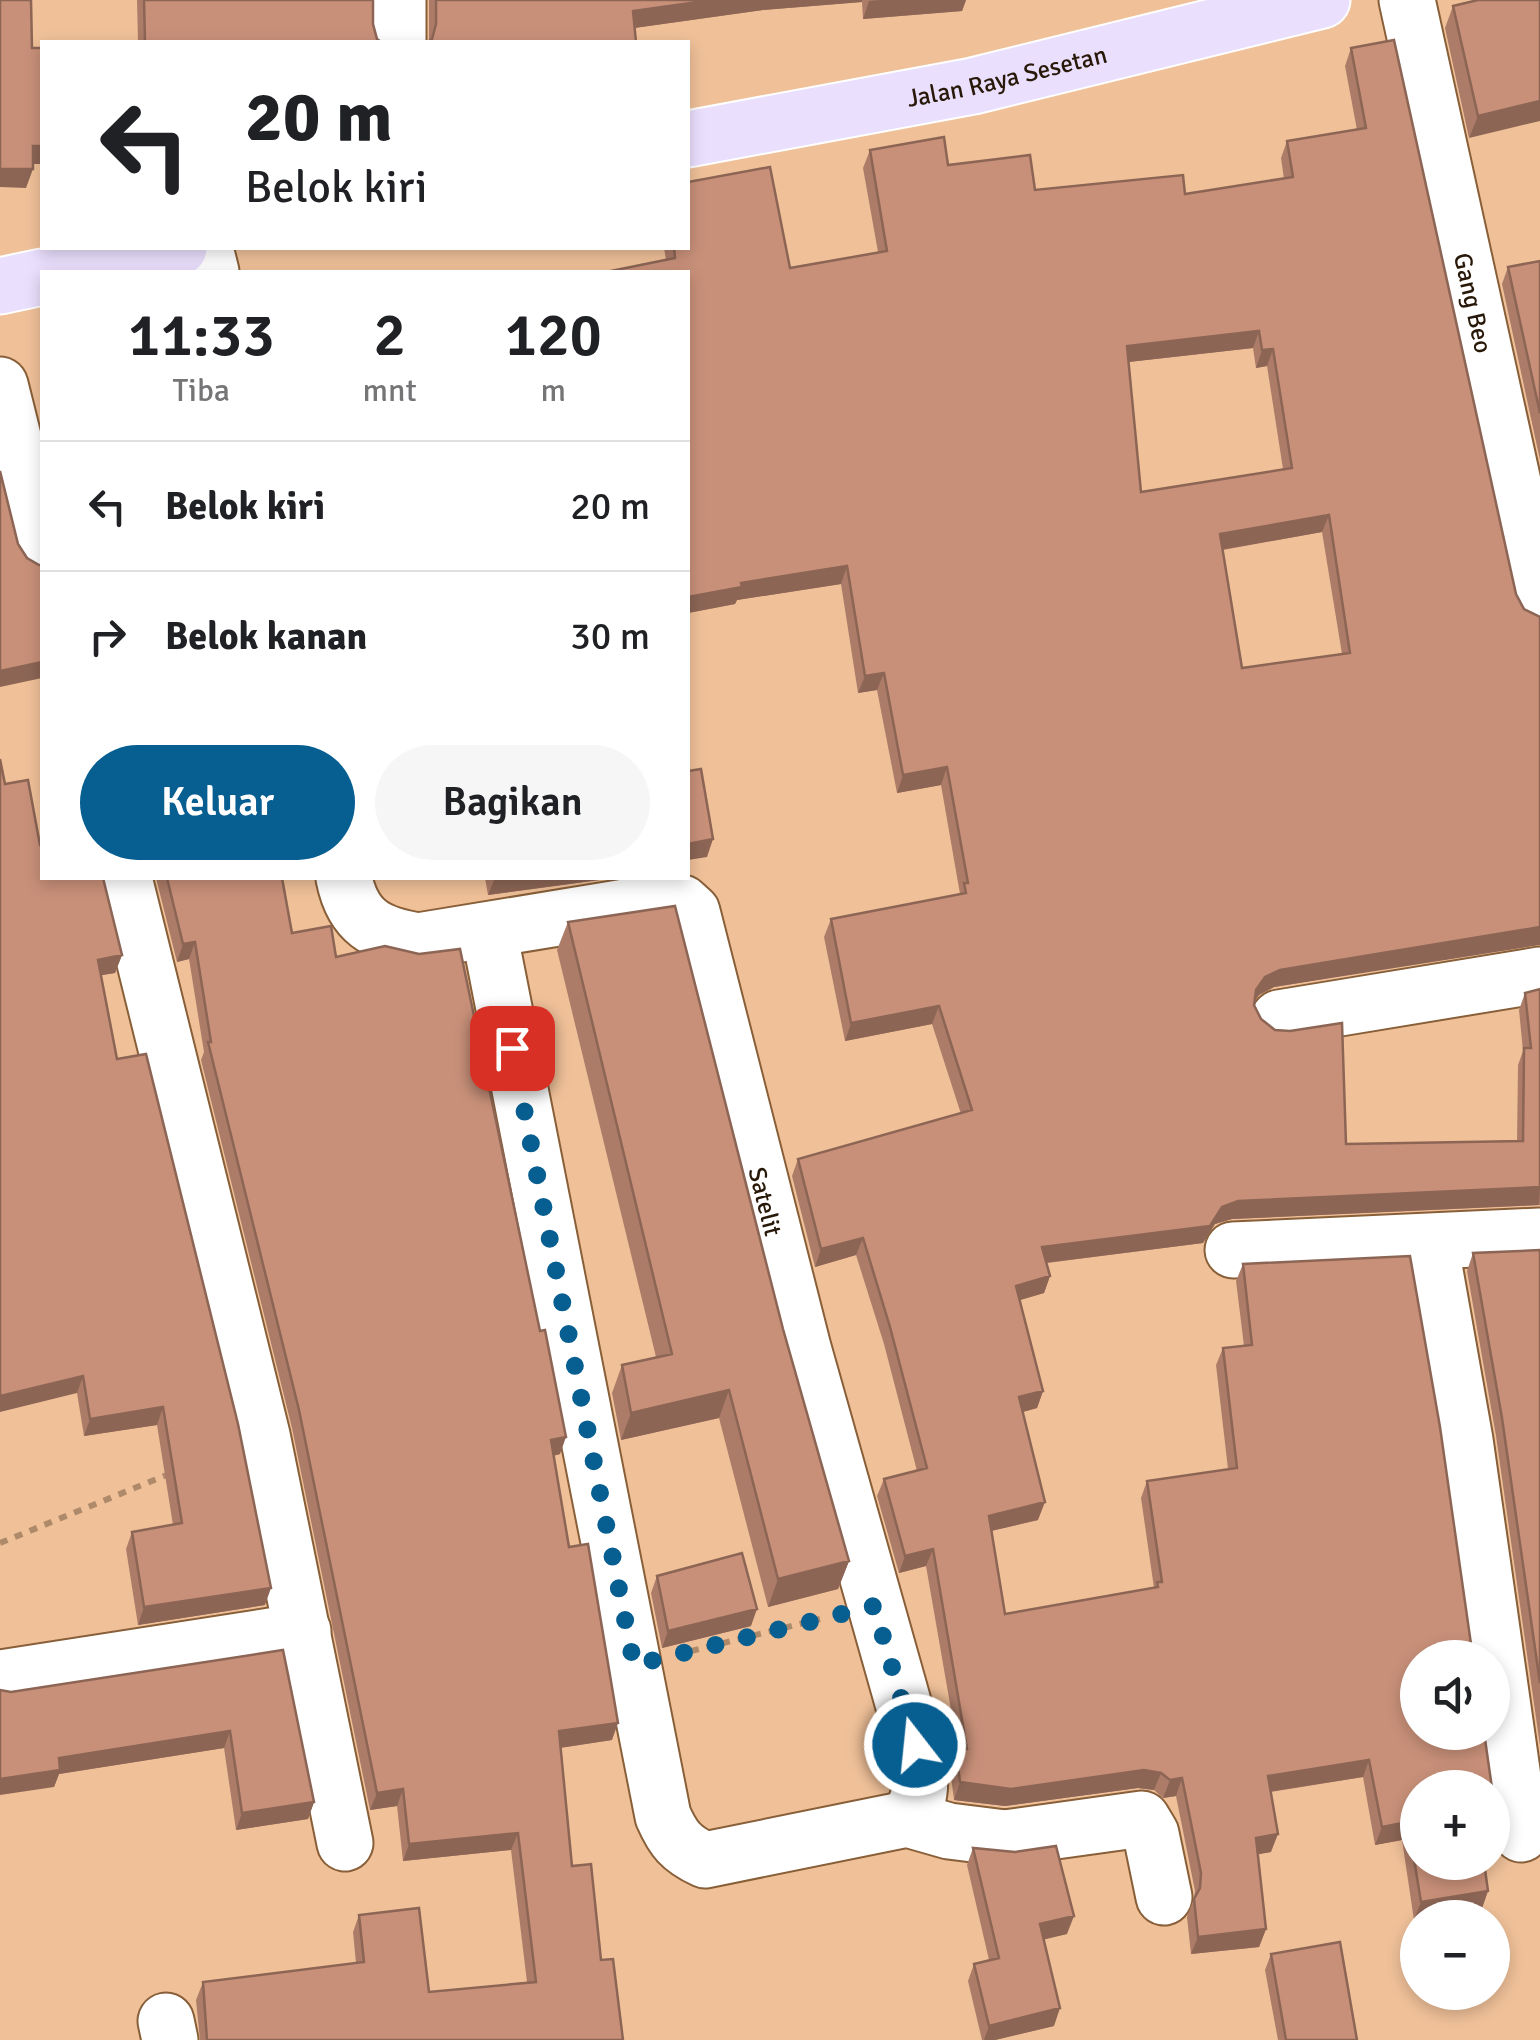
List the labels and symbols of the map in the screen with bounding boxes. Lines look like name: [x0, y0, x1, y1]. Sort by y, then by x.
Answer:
street label: Jalan Raya Sesetan: [904, 38, 1110, 113]
street label: Gang Beo: [1447, 250, 1500, 356]
pin: [470, 1006, 555, 1091]
street label: Satelit: [742, 1164, 789, 1239]
position arrow: [863, 1693, 967, 1797]

